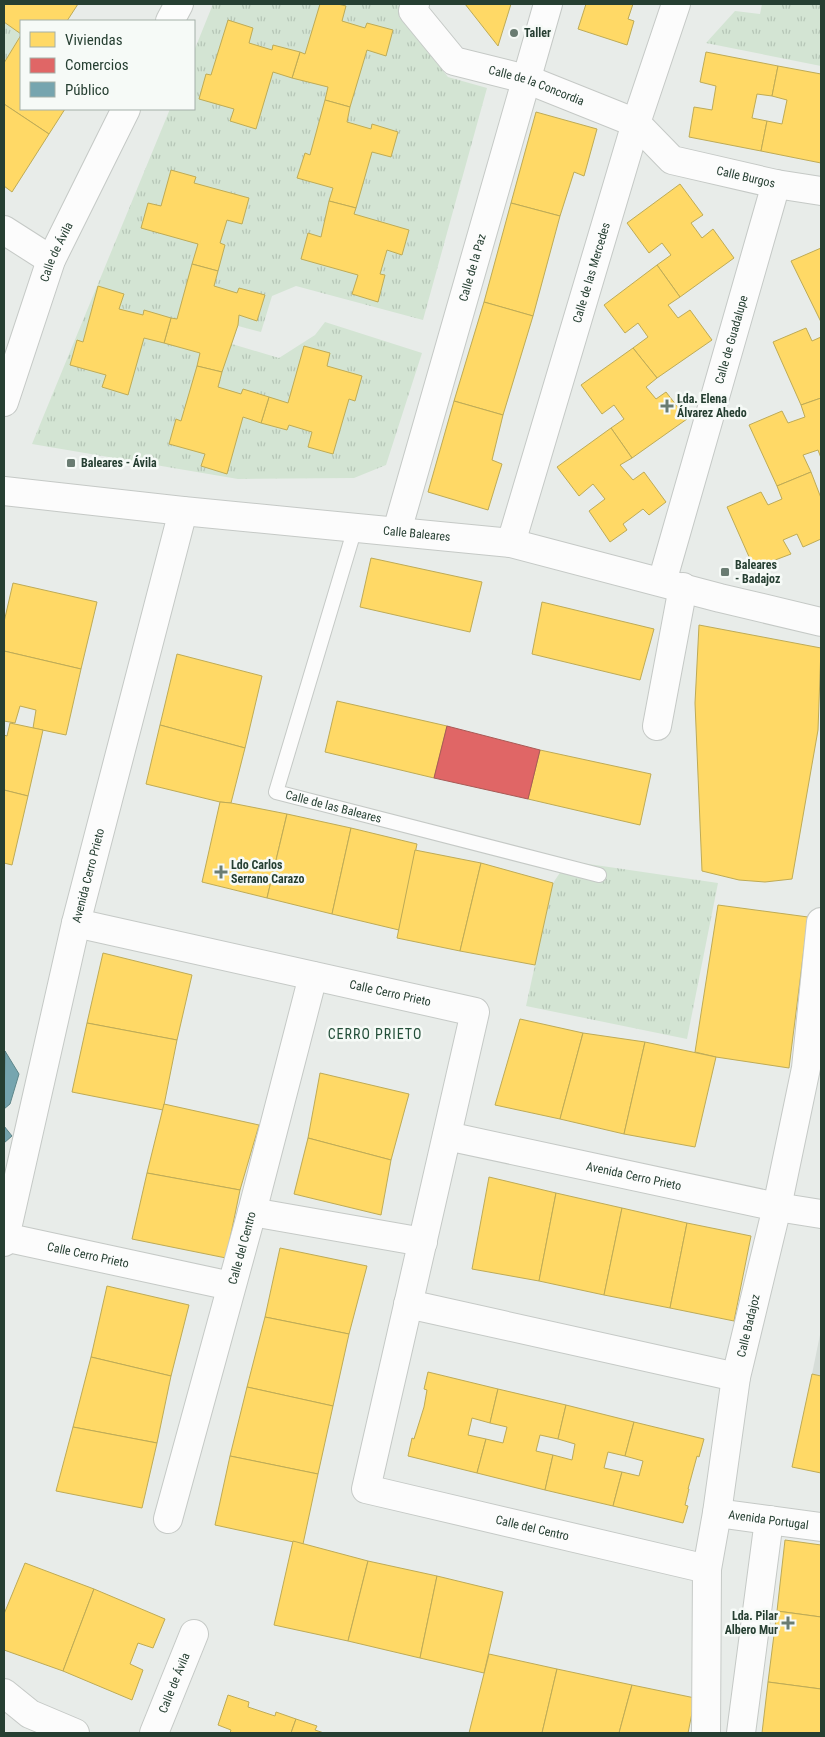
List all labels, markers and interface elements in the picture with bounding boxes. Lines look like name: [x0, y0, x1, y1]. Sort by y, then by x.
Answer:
legend: [20, 20, 195, 110]
place label: Taller: [524, 26, 551, 40]
marker: Taller: [508, 27, 520, 39]
text: Viviendas: [65, 31, 123, 49]
text: Comercios: [65, 56, 129, 74]
street label: Calle de la Concordia: [487, 63, 586, 109]
text: Público: [65, 81, 109, 99]
street label: Calle Burgos: [715, 163, 777, 191]
street label: Calle de Ávila: [37, 220, 76, 284]
street label: Calle de las Mercedes: [570, 221, 613, 325]
street label: Calle de la Paz: [456, 232, 489, 303]
street label: Calle de Guadalupe: [712, 294, 751, 386]
place label: Lda. Elena Álvarez Ahedo: [677, 392, 747, 420]
marker: Lda. Elena Álvarez Ahedo: [661, 400, 673, 412]
place label: Baleares - Ávila: [81, 455, 157, 470]
marker: Baleares - Ávila: [65, 457, 77, 469]
street label: Calle Baleares: [382, 524, 451, 544]
place label: Baleares - Badajoz: [735, 558, 780, 586]
marker: Baleares - Badajoz: [719, 566, 731, 578]
street label: Calle de las Baleares: [284, 788, 383, 826]
street label: Avenida Cerro Prieto: [69, 827, 107, 924]
place label: Ldo Carlos Serrano Carazo: [231, 858, 305, 886]
marker: Ldo Carlos Serrano Carazo: [215, 866, 227, 878]
street label: Calle Cerro Prieto: [348, 977, 432, 1009]
district label: CERRO PRIETO: [328, 1026, 422, 1042]
street label: Avenida Cerro Prieto: [585, 1159, 683, 1193]
street label: Calle del Centro: [226, 1210, 259, 1286]
street label: Calle Cerro Prieto: [46, 1240, 130, 1271]
street label: Calle Badajoz: [734, 1293, 763, 1359]
street label: Avenida Portugal: [728, 1508, 809, 1532]
street label: Calle del Centro: [494, 1513, 570, 1543]
place label: Lda. Pilar Albero Mur: [725, 1609, 778, 1637]
marker: Lda. Pilar Albero Mur: [782, 1617, 794, 1629]
street label: Calle de Ávila: [156, 1650, 193, 1715]

